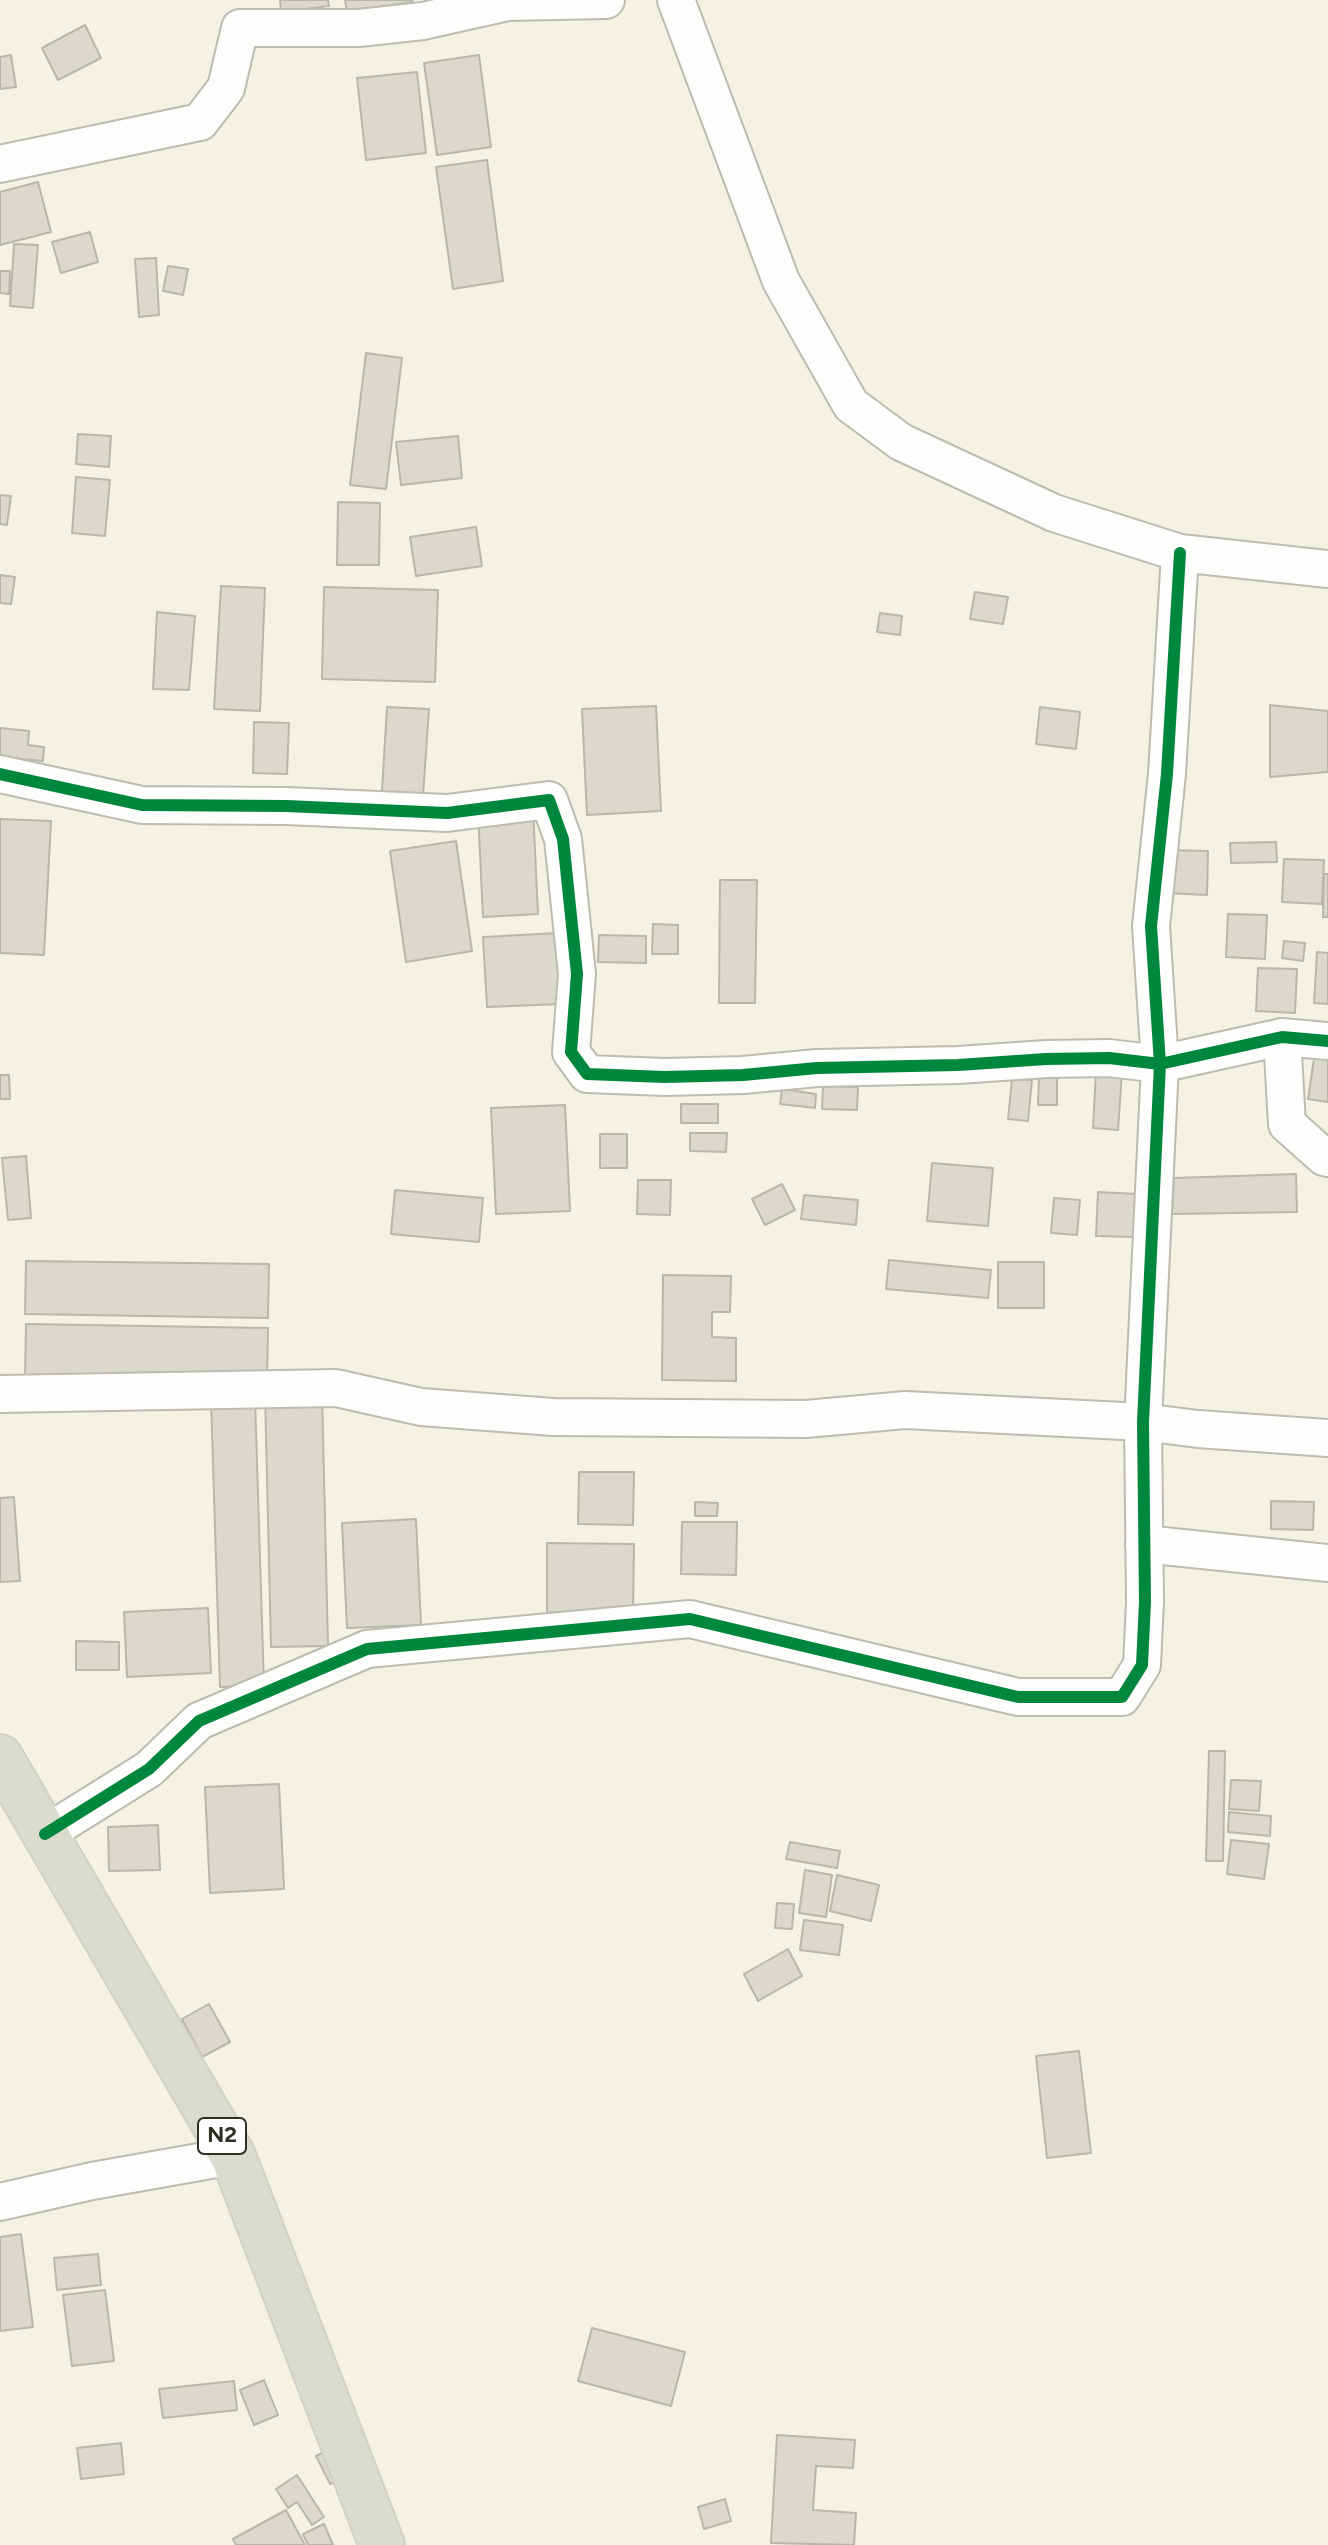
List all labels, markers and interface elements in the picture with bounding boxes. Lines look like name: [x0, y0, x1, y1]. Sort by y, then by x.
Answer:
road number: N2: [198, 2118, 246, 2154]

